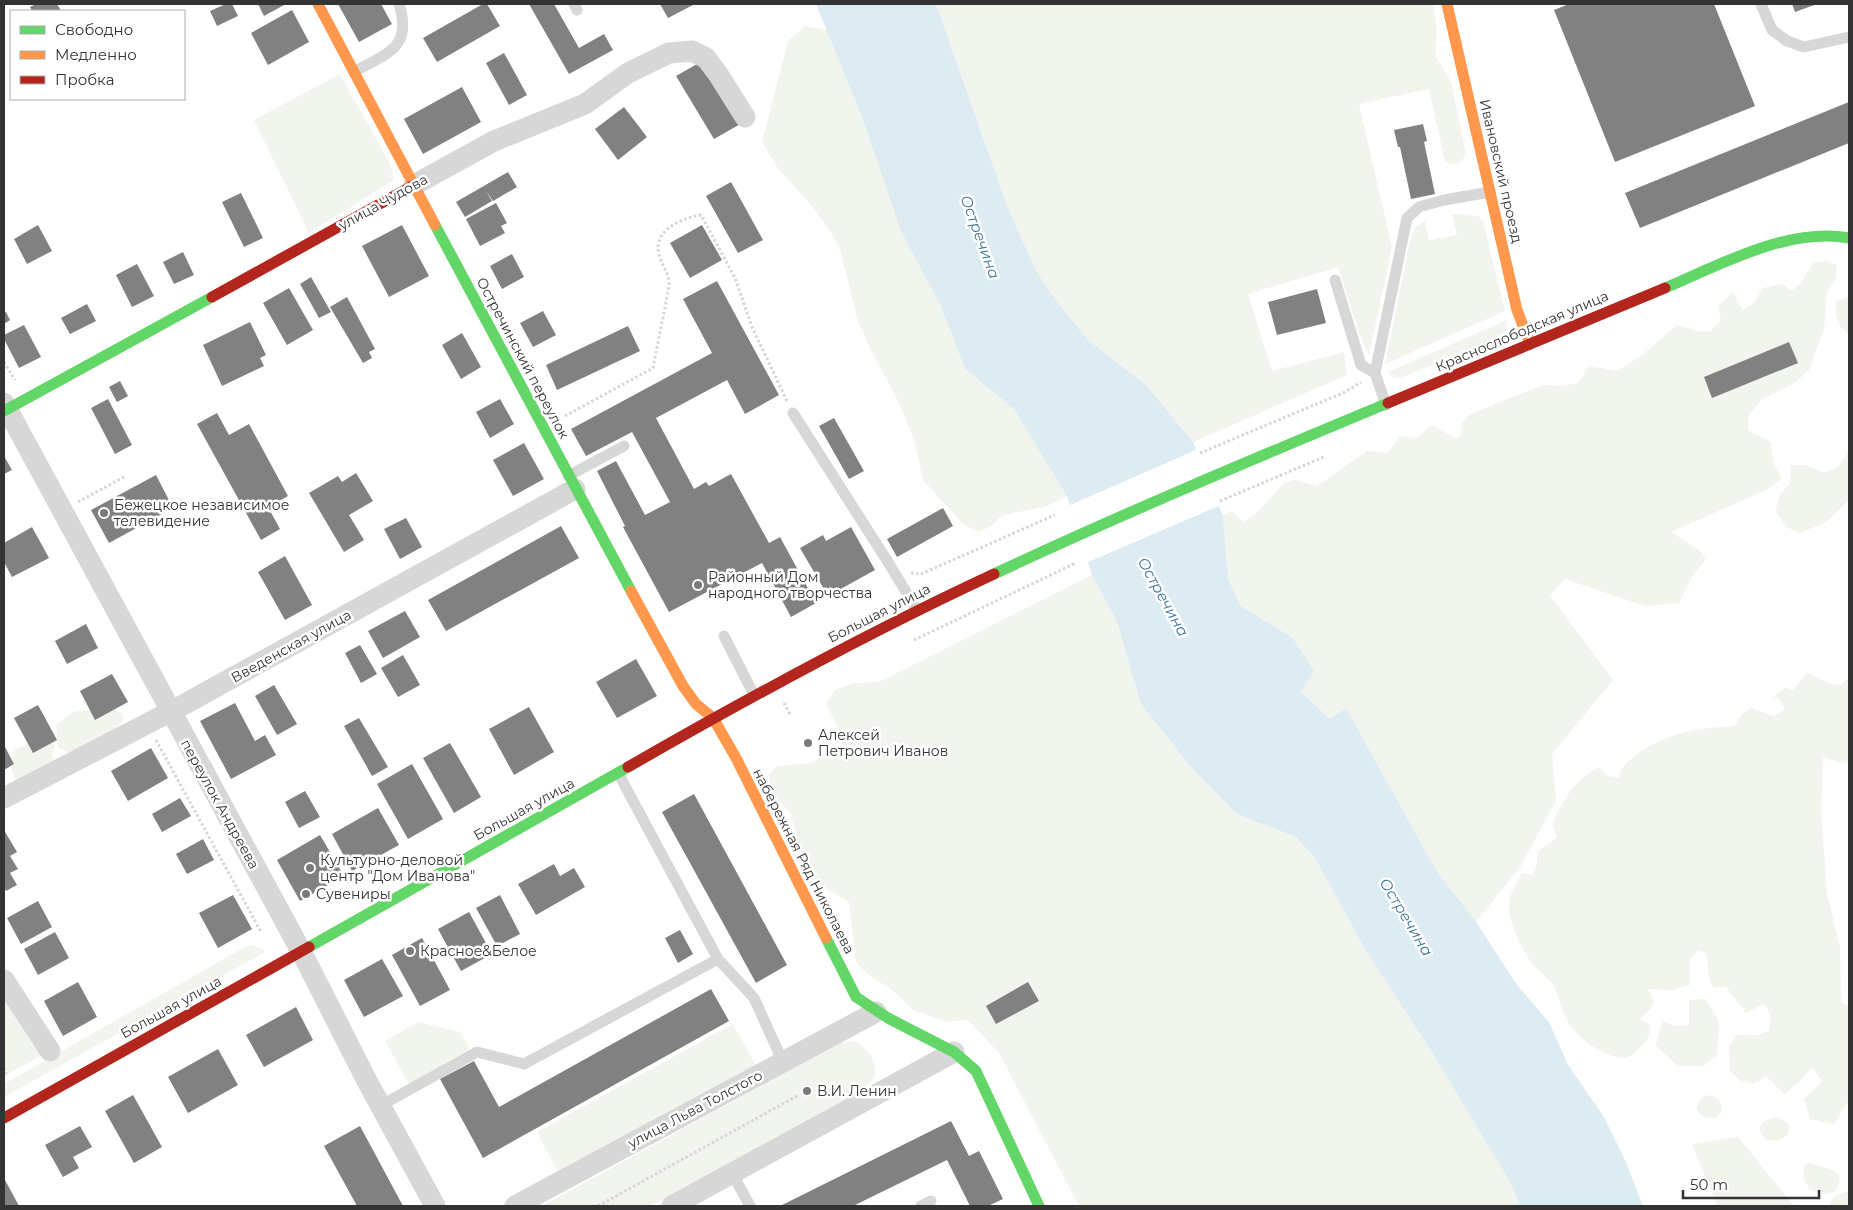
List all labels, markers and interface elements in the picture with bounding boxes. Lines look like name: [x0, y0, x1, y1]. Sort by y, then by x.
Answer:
legend: [10, 10, 185, 100]
text: Свободно: [55, 20, 133, 39]
text: Медленно: [55, 45, 137, 64]
text: Пробка: [55, 70, 114, 89]
street label: Ивановский проезд: [1476, 97, 1526, 245]
street label: улица Чудова: [334, 170, 431, 234]
water label: Остречина: [957, 192, 1004, 281]
street label: Остречинский переулок: [473, 274, 573, 442]
street label: Краснослободская улица: [1433, 286, 1611, 376]
place label: Бежецкое независимое телевидение: [114, 496, 289, 530]
marker: Бежецкое независимое телевидение: [98, 507, 110, 519]
water label: Остречина: [1134, 554, 1193, 640]
place label: Районный Дом народного творчества: [708, 568, 872, 602]
marker: Районный Дом народного творчества: [692, 579, 704, 591]
street label: Большая улица: [825, 579, 933, 647]
street label: Введенская улица: [228, 605, 354, 687]
place label: Алексей Петрович Иванов: [818, 726, 948, 760]
street label: переулок Андреева: [177, 736, 263, 872]
marker: Алексей Петрович Иванов: [802, 737, 814, 749]
street label: набережная Ряд Николаева: [749, 765, 859, 957]
street label: Большая улица: [470, 774, 578, 844]
place label: Культурно-деловой центр "Дом Иванова": [320, 851, 475, 885]
marker: Культурно-деловой центр "Дом Иванова": [304, 862, 316, 874]
water label: Остречина: [1376, 874, 1437, 959]
place label: Сувениры: [316, 885, 391, 903]
marker: Сувениры: [300, 888, 312, 900]
place label: Красное&Белое: [420, 942, 537, 960]
marker: Красное&Белое: [404, 945, 416, 957]
street label: Большая улица: [117, 972, 225, 1042]
street label: улица Льва Толстого: [624, 1066, 765, 1153]
place label: В.И. Ленин: [817, 1082, 897, 1100]
marker: В.И. Ленин: [801, 1085, 813, 1097]
scale bar: [1683, 1168, 1819, 1200]
text: 50 m: [1690, 1175, 1728, 1194]

